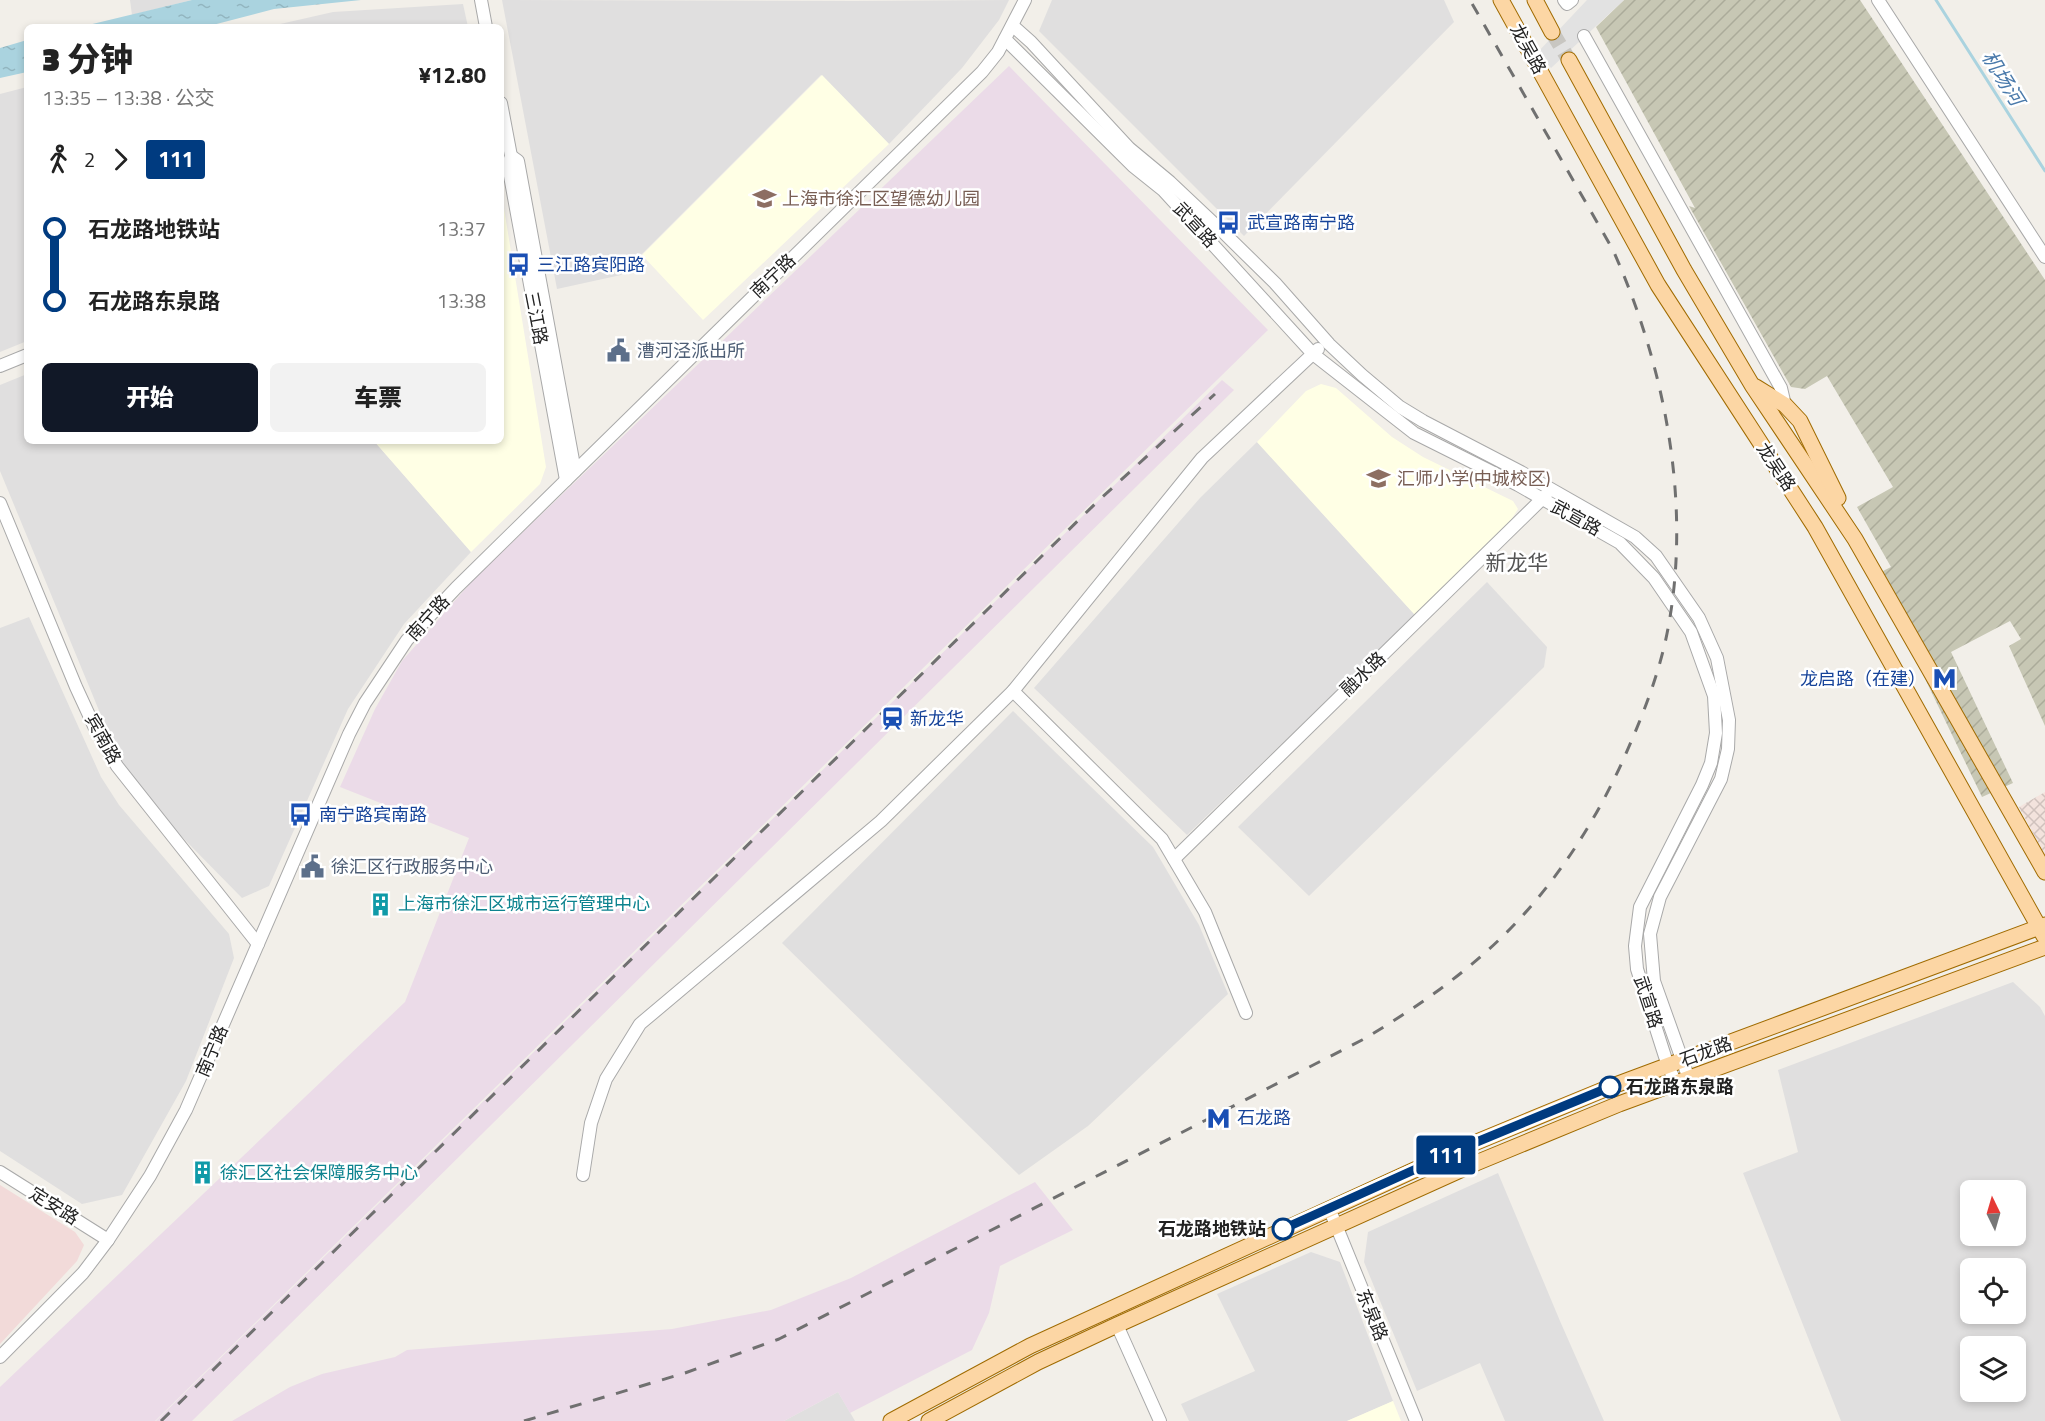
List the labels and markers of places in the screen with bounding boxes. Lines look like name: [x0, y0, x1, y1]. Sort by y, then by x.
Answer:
place label: 上海市徐汇区望德幼儿园: [782, 185, 980, 212]
school or university icon: 上海市徐汇区望德幼儿园: [751, 186, 777, 212]
place label: 武宣路南宁路: [1247, 209, 1355, 236]
bus stop icon: 武宣路南宁路: [1216, 210, 1242, 236]
place label: 三江路宾阳路: [537, 251, 645, 278]
bus stop icon: 三江路宾阳路: [506, 252, 532, 278]
place label: 漕河泾派出所: [637, 337, 745, 364]
public building icon: 漕河泾派出所: [606, 338, 632, 364]
place label: 汇师小学(中城校区): [1397, 465, 1551, 492]
school or university icon: 汇师小学(中城校区): [1366, 466, 1392, 492]
place label: 龙启路（在建）: [1800, 665, 1926, 692]
metro station icon: 龙启路（在建）: [1931, 666, 1957, 692]
place label: 新龙华: [910, 705, 964, 732]
station icon: 新龙华: [879, 706, 905, 732]
place label: 南宁路宾南路: [319, 801, 427, 828]
bus stop icon: 南宁路宾南路: [288, 802, 314, 828]
place label: 徐汇区行政服务中心: [331, 853, 493, 880]
public building icon: 徐汇区行政服务中心: [300, 854, 326, 880]
place label: 上海市徐汇区城市运行管理中心: [398, 890, 650, 917]
building icon: 上海市徐汇区城市运行管理中心: [367, 891, 393, 917]
place label: 石龙路东泉路: [1626, 1073, 1734, 1100]
marker: 石龙路东泉路: [1599, 1076, 1621, 1098]
place label: 石龙路: [1237, 1104, 1291, 1131]
metro station icon: 石龙路: [1206, 1105, 1232, 1131]
place label: 徐汇区社会保障服务中心: [220, 1159, 418, 1186]
building icon: 徐汇区社会保障服务中心: [189, 1160, 215, 1186]
place label: 石龙路地铁站: [1158, 1215, 1266, 1242]
marker: 石龙路地铁站: [1272, 1218, 1294, 1240]

